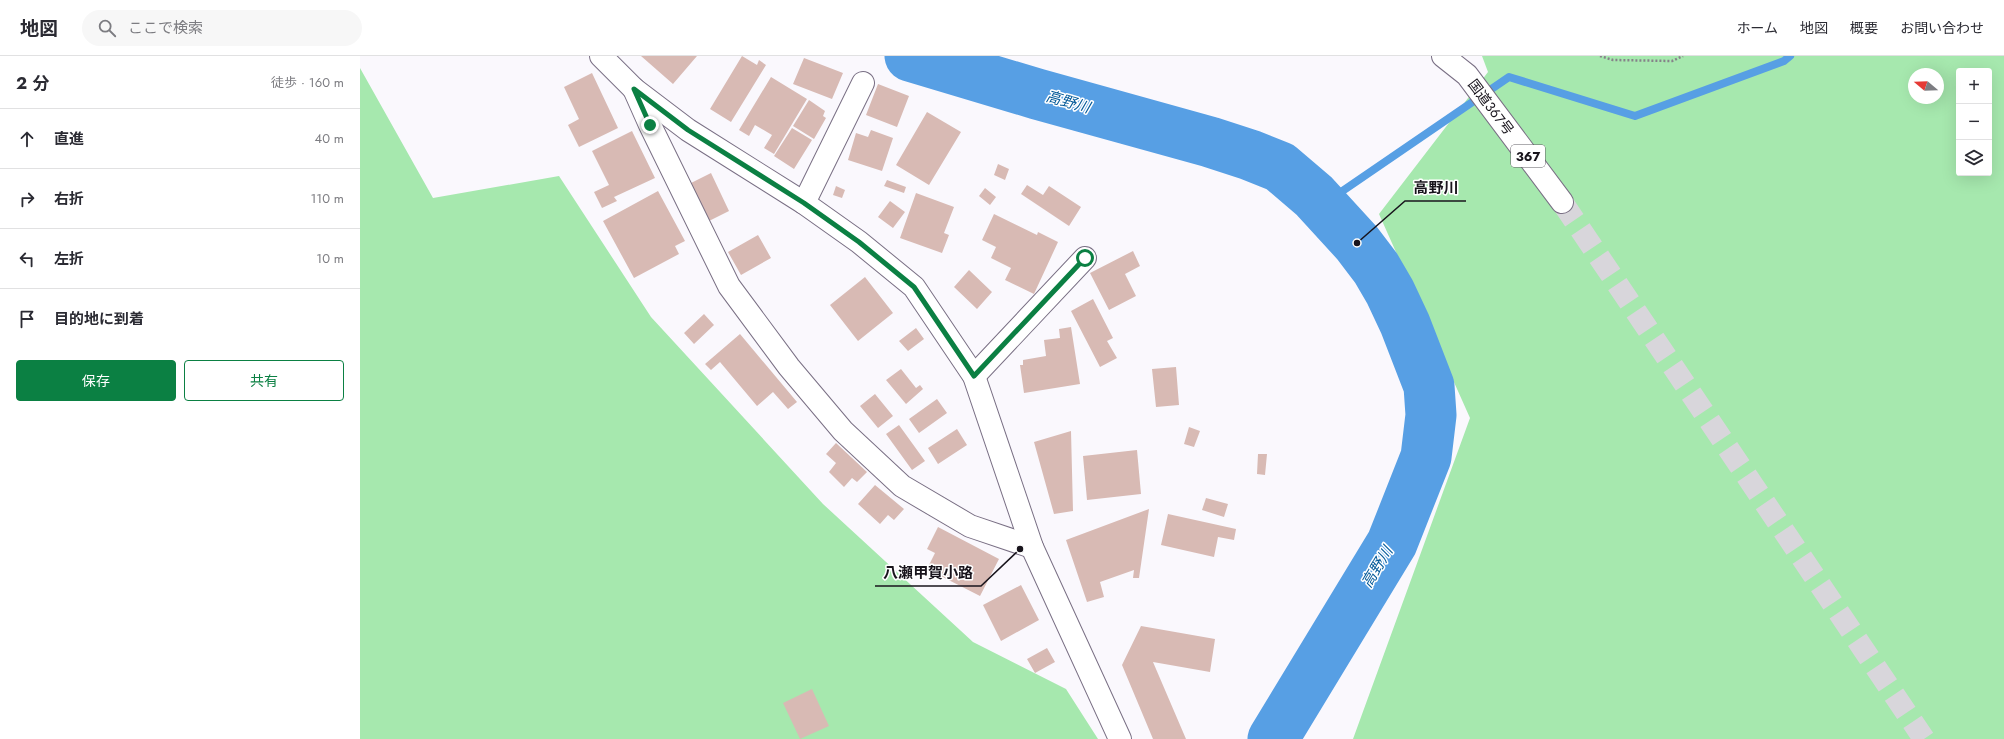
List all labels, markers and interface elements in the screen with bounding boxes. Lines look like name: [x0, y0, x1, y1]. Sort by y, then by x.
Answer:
search box: [82, 10, 362, 46]
text: 地図: [20, 15, 58, 42]
icon: search: [96, 17, 118, 39]
text: ここで検索: [128, 17, 203, 39]
text: ホーム: [1736, 18, 1778, 38]
text: 地図: [1800, 18, 1828, 38]
text: 概要: [1850, 18, 1878, 38]
text: お問い合わせ: [1900, 18, 1984, 38]
north arrow: [1908, 68, 1944, 104]
map controls: [1956, 68, 1992, 176]
button: +: [1956, 68, 1992, 104]
text: 2 分: [16, 71, 49, 95]
text: 徒歩 · 160 m: [271, 73, 344, 92]
street label: 国道367号: [1463, 75, 1519, 139]
water label: 高野川: [1043, 85, 1095, 119]
button: −: [1956, 104, 1992, 140]
route end: [641, 116, 659, 134]
icon: ahead: [16, 128, 38, 150]
text: 直進: [54, 128, 84, 150]
text: 40 m: [315, 129, 344, 148]
button: layers: [1956, 140, 1992, 176]
road number: 367: [1511, 145, 1545, 167]
callout: 高野川: [1405, 174, 1466, 201]
text: 高野川: [1413, 177, 1459, 199]
icon: right: [16, 188, 38, 210]
text: 右折: [54, 188, 84, 210]
text: 110 m: [310, 189, 344, 208]
icon: left: [16, 248, 38, 270]
text: 左折: [54, 248, 84, 270]
text: 10 m: [316, 249, 344, 268]
route start: [1076, 249, 1094, 267]
icon: arrive: [16, 308, 38, 330]
text: 目的地に到着: [54, 308, 144, 330]
button: 保存: [16, 360, 176, 401]
button: 共有: [184, 360, 344, 401]
water label: 高野川: [1356, 540, 1399, 592]
callout: 八瀬甲賀小路: [875, 559, 981, 586]
text: 八瀬甲賀小路: [883, 562, 973, 584]

